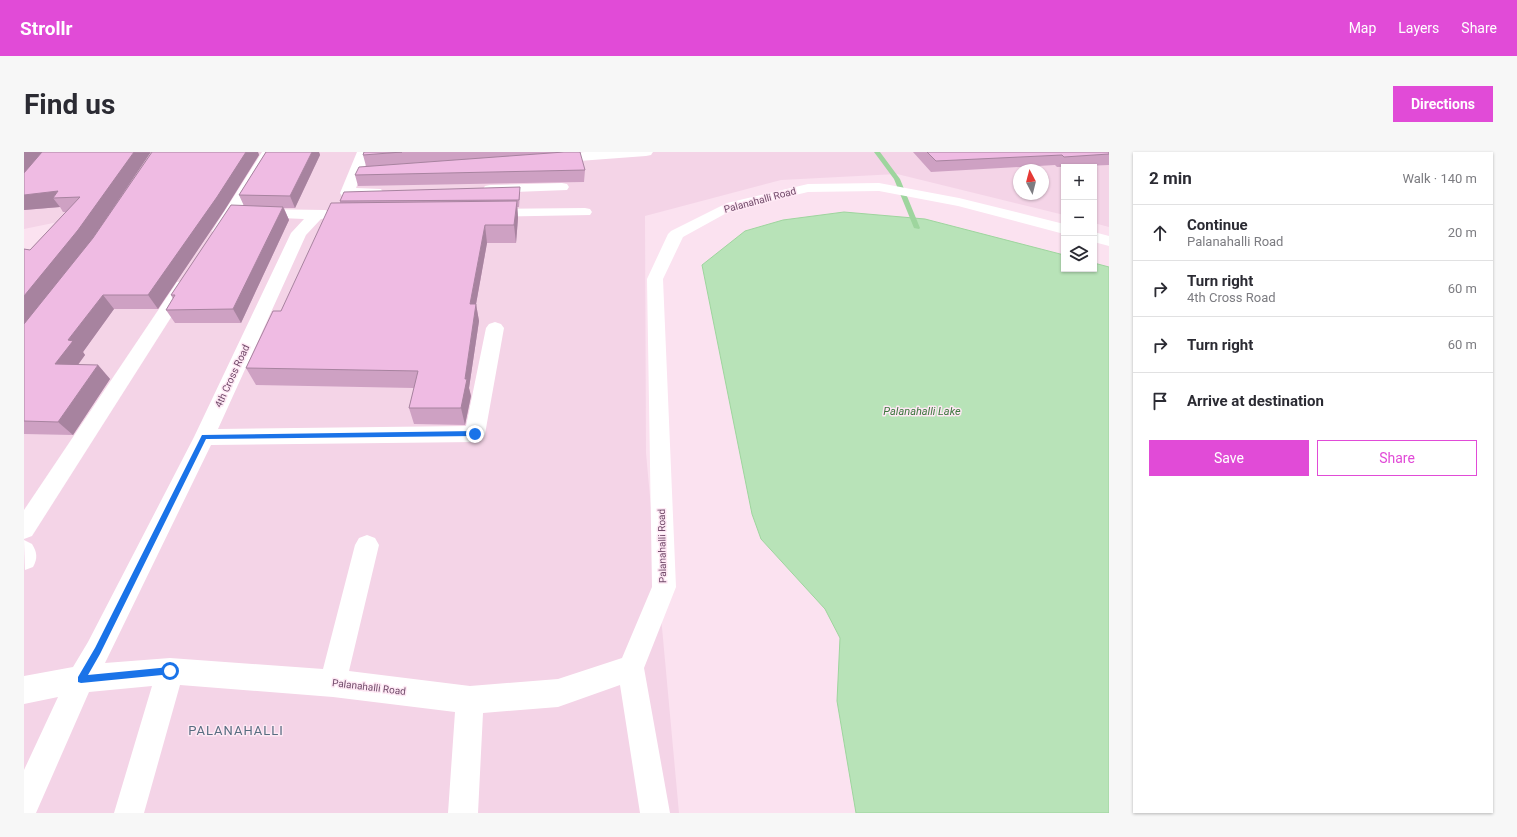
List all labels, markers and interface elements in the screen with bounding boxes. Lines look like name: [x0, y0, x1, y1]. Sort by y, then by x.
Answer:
text: Strollr: [20, 17, 73, 40]
text: Map: [1349, 20, 1376, 36]
text: Layers: [1398, 20, 1439, 36]
text: Share: [1461, 20, 1497, 36]
button: Directions: [1393, 86, 1493, 122]
text: Find us: [24, 88, 115, 121]
north arrow: [1013, 164, 1049, 200]
map controls: [1061, 164, 1097, 272]
button: +: [1061, 164, 1097, 200]
text: 2 min: [1149, 168, 1192, 188]
text: Walk · 140 m: [1402, 171, 1477, 186]
street label: Palanahalli Road: [723, 185, 797, 215]
button: −: [1061, 200, 1097, 236]
text: Continue: [1187, 216, 1248, 234]
icon: ahead: [1149, 222, 1171, 244]
text: 20 m: [1448, 225, 1477, 240]
text: Palanahalli Road: [1187, 234, 1283, 249]
button: layers: [1061, 236, 1097, 272]
text: Turn right: [1187, 272, 1253, 290]
icon: right: [1149, 278, 1171, 300]
text: 60 m: [1448, 281, 1477, 296]
text: 4th Cross Road: [1187, 290, 1276, 305]
icon: right: [1149, 334, 1171, 356]
text: Turn right: [1187, 336, 1253, 354]
text: 60 m: [1448, 337, 1477, 352]
street label: 4th Cross Road: [213, 343, 251, 409]
icon: arrive: [1149, 390, 1171, 412]
text: Arrive at destination: [1187, 392, 1324, 410]
water label: Palanahalli Lake: [883, 405, 961, 418]
route end: [466, 425, 484, 443]
button: Save: [1149, 440, 1309, 476]
button: Share: [1317, 440, 1477, 476]
street label: Palanahalli Road: [656, 509, 668, 583]
route start: [161, 662, 179, 680]
street label: Palanahalli Road: [332, 677, 406, 697]
district label: PALANAHALLI: [188, 723, 284, 738]

